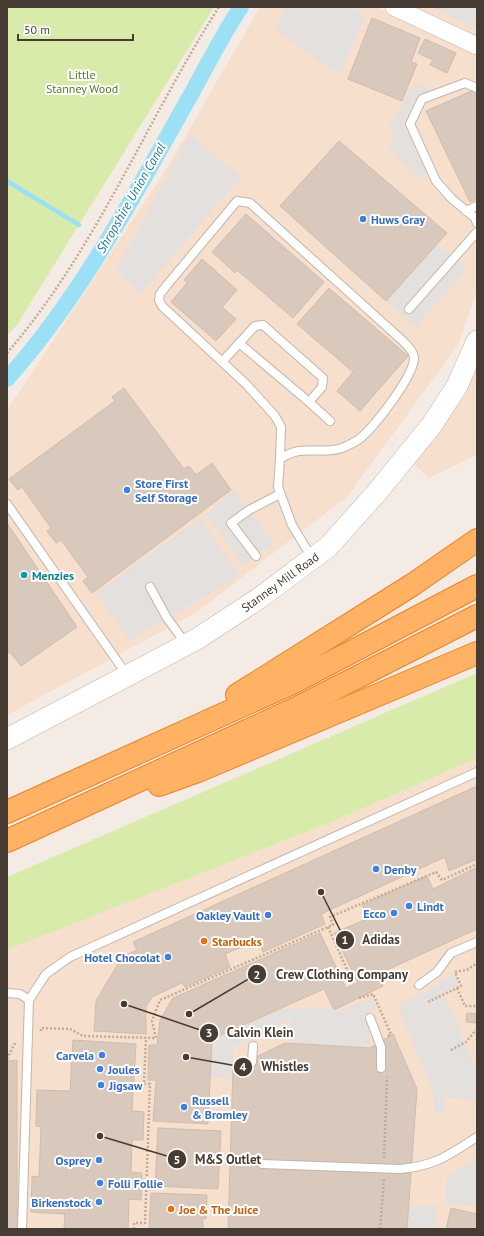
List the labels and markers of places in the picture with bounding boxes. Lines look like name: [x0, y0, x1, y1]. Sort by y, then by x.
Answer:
place label: Huws Gray: [371, 212, 425, 227]
marker: Huws Gray: [358, 214, 368, 224]
place label: Store First Self Storage: [135, 476, 198, 505]
marker: Store First Self Storage: [122, 485, 132, 495]
place label: Menzies: [32, 568, 74, 583]
marker: Menzies: [19, 570, 29, 580]
place label: Denby: [384, 862, 417, 877]
marker: Denby: [371, 864, 381, 874]
place label: Lindt: [417, 899, 444, 914]
marker: Lindt: [404, 901, 414, 911]
place label: Ecco: [363, 906, 387, 921]
place label: Oakley Vault: [196, 908, 261, 923]
marker: Ecco: [389, 908, 399, 918]
marker: Oakley Vault: [263, 910, 273, 920]
callout: Adidas: [335, 927, 408, 952]
place label: Starbucks: [212, 934, 262, 949]
marker: Starbucks: [199, 936, 209, 946]
place label: Hotel Chocolat: [84, 950, 161, 965]
marker: Hotel Chocolat: [163, 952, 173, 962]
callout: Crew Clothing Company: [247, 962, 416, 987]
callout: Calvin Klein: [199, 1020, 301, 1045]
place label: Carvela: [56, 1048, 94, 1063]
marker: Carvela: [97, 1050, 107, 1060]
callout: Whistles: [233, 1054, 317, 1079]
place label: Joules: [107, 1062, 140, 1077]
marker: Joules: [95, 1064, 105, 1074]
place label: Jigsaw: [108, 1078, 143, 1093]
marker: Jigsaw: [96, 1080, 106, 1090]
place label: Russell & Bromley: [192, 1093, 248, 1122]
marker: Russell & Bromley: [179, 1102, 189, 1112]
callout: M&S Outlet: [167, 1147, 269, 1172]
place label: Osprey: [56, 1153, 91, 1168]
marker: Osprey: [94, 1155, 104, 1165]
place label: Folli Follie: [108, 1176, 163, 1191]
marker: Folli Follie: [95, 1178, 105, 1188]
place label: Birkenstock: [31, 1195, 91, 1210]
marker: Birkenstock: [94, 1197, 104, 1207]
place label: Joe & The Juice: [178, 1202, 258, 1217]
marker: Joe & The Juice: [166, 1204, 176, 1214]

